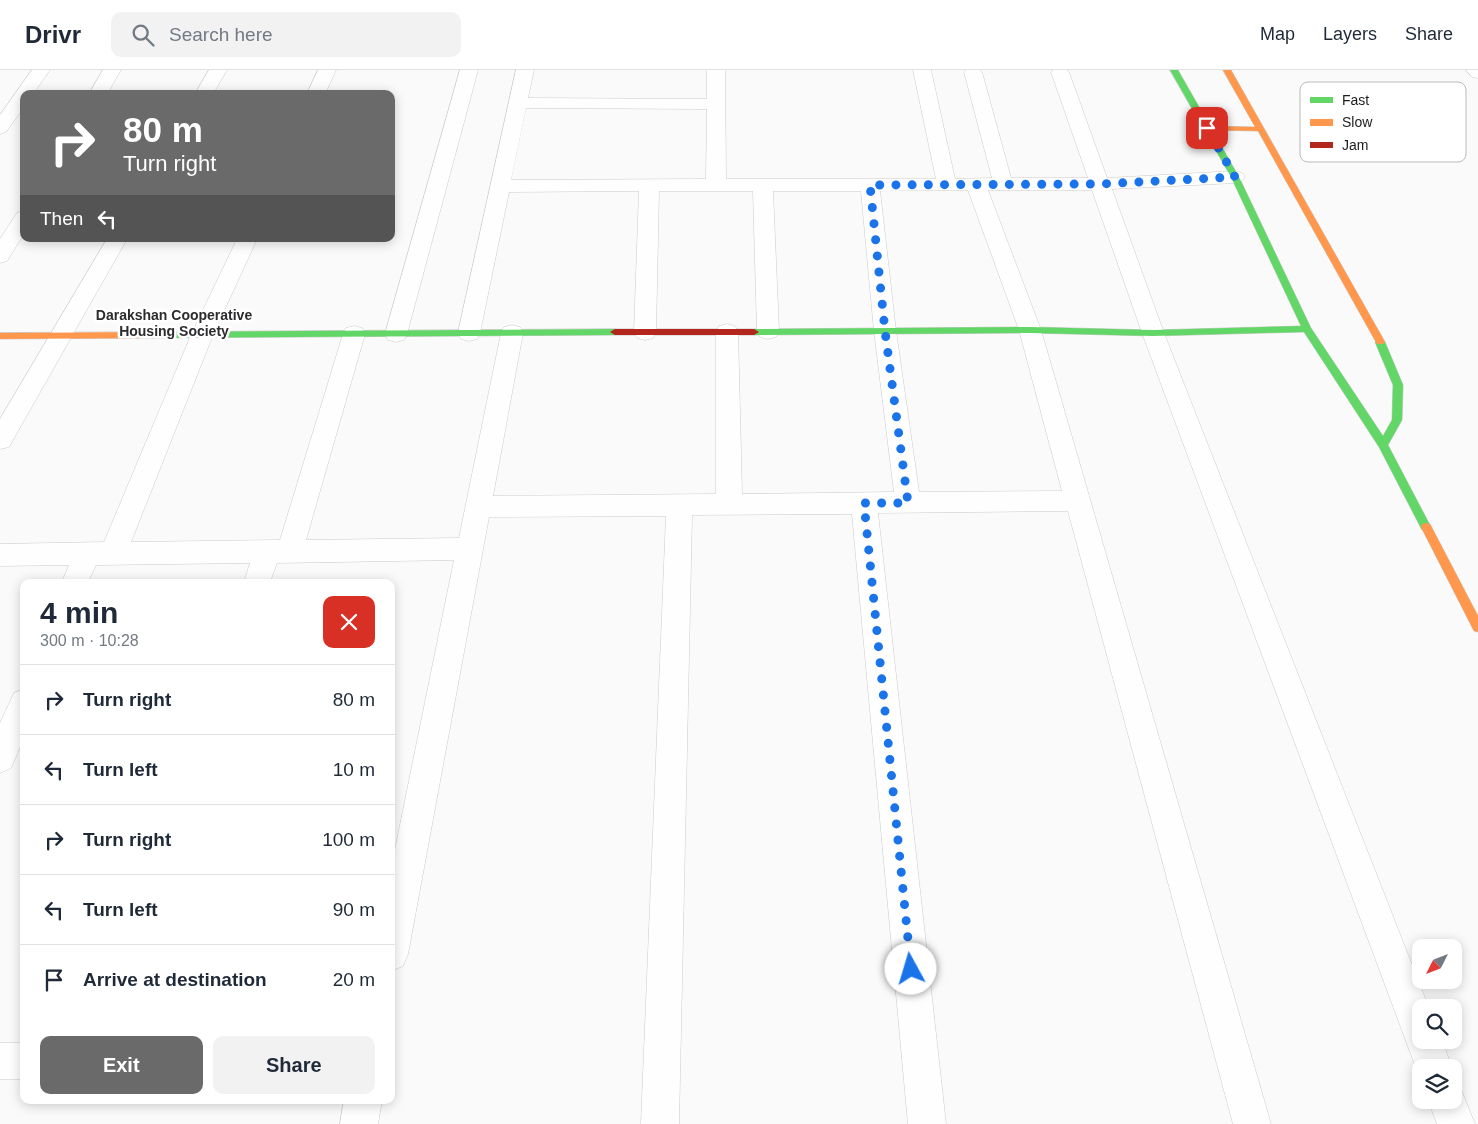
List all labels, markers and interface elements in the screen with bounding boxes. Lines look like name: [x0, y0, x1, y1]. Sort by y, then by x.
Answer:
search box: [111, 12, 461, 57]
text: Drivr: [25, 21, 81, 48]
icon: search: [129, 21, 157, 49]
text: Search here: [169, 24, 273, 45]
text: Map: [1260, 24, 1295, 44]
text: Layers: [1323, 24, 1377, 44]
text: Share: [1405, 24, 1453, 44]
legend: [1300, 82, 1466, 162]
text: Fast: [1342, 92, 1369, 108]
pin: [1186, 107, 1228, 149]
icon: right: [40, 110, 105, 175]
text: 80 m: [123, 110, 203, 149]
icon: arrive: [1193, 114, 1221, 142]
text: Slow: [1342, 114, 1373, 130]
text: Jam: [1342, 137, 1368, 153]
text: Turn right: [123, 151, 216, 176]
icon: left: [93, 205, 121, 233]
text: Then: [40, 208, 83, 229]
district label: Darakshan Cooperative Housing Society: [96, 307, 252, 339]
text: 4 min: [40, 596, 118, 629]
button: close: [323, 596, 375, 648]
text: 300 m · 10:28: [40, 632, 139, 649]
icon: right: [40, 686, 68, 714]
text: Turn right: [83, 689, 171, 710]
text: 80 m: [333, 689, 375, 710]
icon: left: [40, 756, 68, 784]
text: Turn left: [83, 759, 158, 780]
text: 10 m: [333, 759, 375, 780]
icon: right: [40, 826, 68, 854]
text: Turn right: [83, 829, 171, 850]
text: 100 m: [322, 829, 375, 850]
icon: left: [40, 896, 68, 924]
text: Turn left: [83, 899, 158, 920]
text: 90 m: [333, 899, 375, 920]
north arrow: [1412, 939, 1462, 989]
map controls: [1412, 939, 1462, 1109]
position arrow: [884, 942, 936, 994]
icon: arrive: [40, 966, 68, 994]
text: Arrive at destination: [83, 969, 267, 990]
text: 20 m: [333, 969, 375, 990]
button: search: [1412, 999, 1462, 1049]
button: Exit: [40, 1036, 203, 1094]
button: Share: [213, 1036, 375, 1094]
button: layers: [1412, 1059, 1462, 1109]

